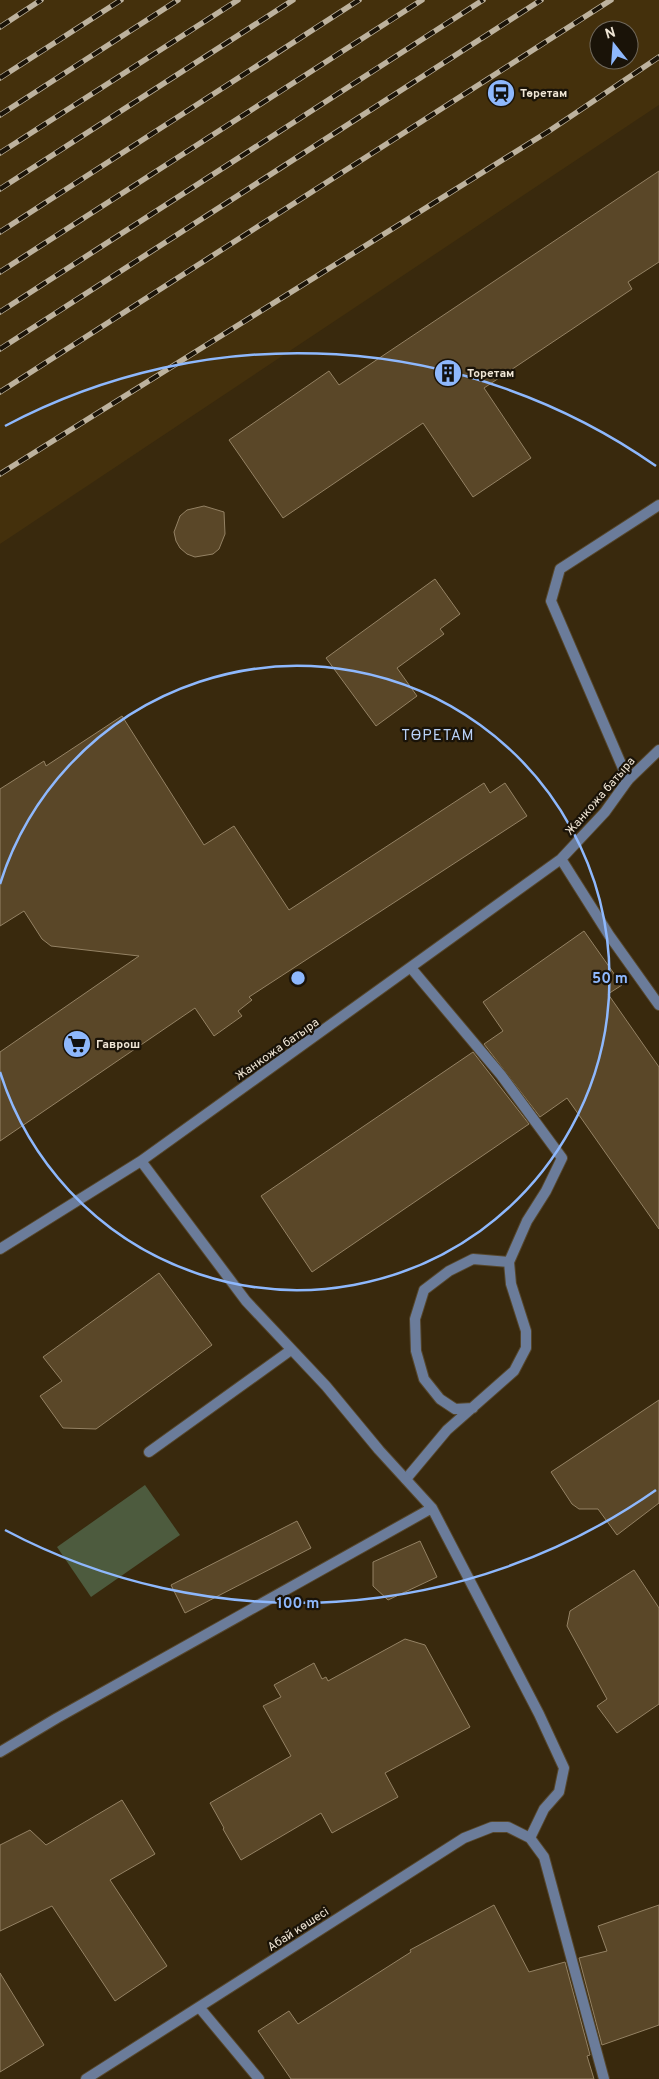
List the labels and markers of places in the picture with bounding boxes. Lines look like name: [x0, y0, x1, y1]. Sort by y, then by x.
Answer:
station icon: Төретам: [486, 78, 516, 108]
place label: Төретам: [520, 86, 567, 102]
building icon: Торетам: [433, 358, 463, 388]
place label: Торетам: [467, 366, 514, 382]
centre of rings: [289, 969, 307, 987]
supermarket icon: Гаврош: [62, 1029, 92, 1059]
place label: Гаврош: [96, 1037, 140, 1053]

